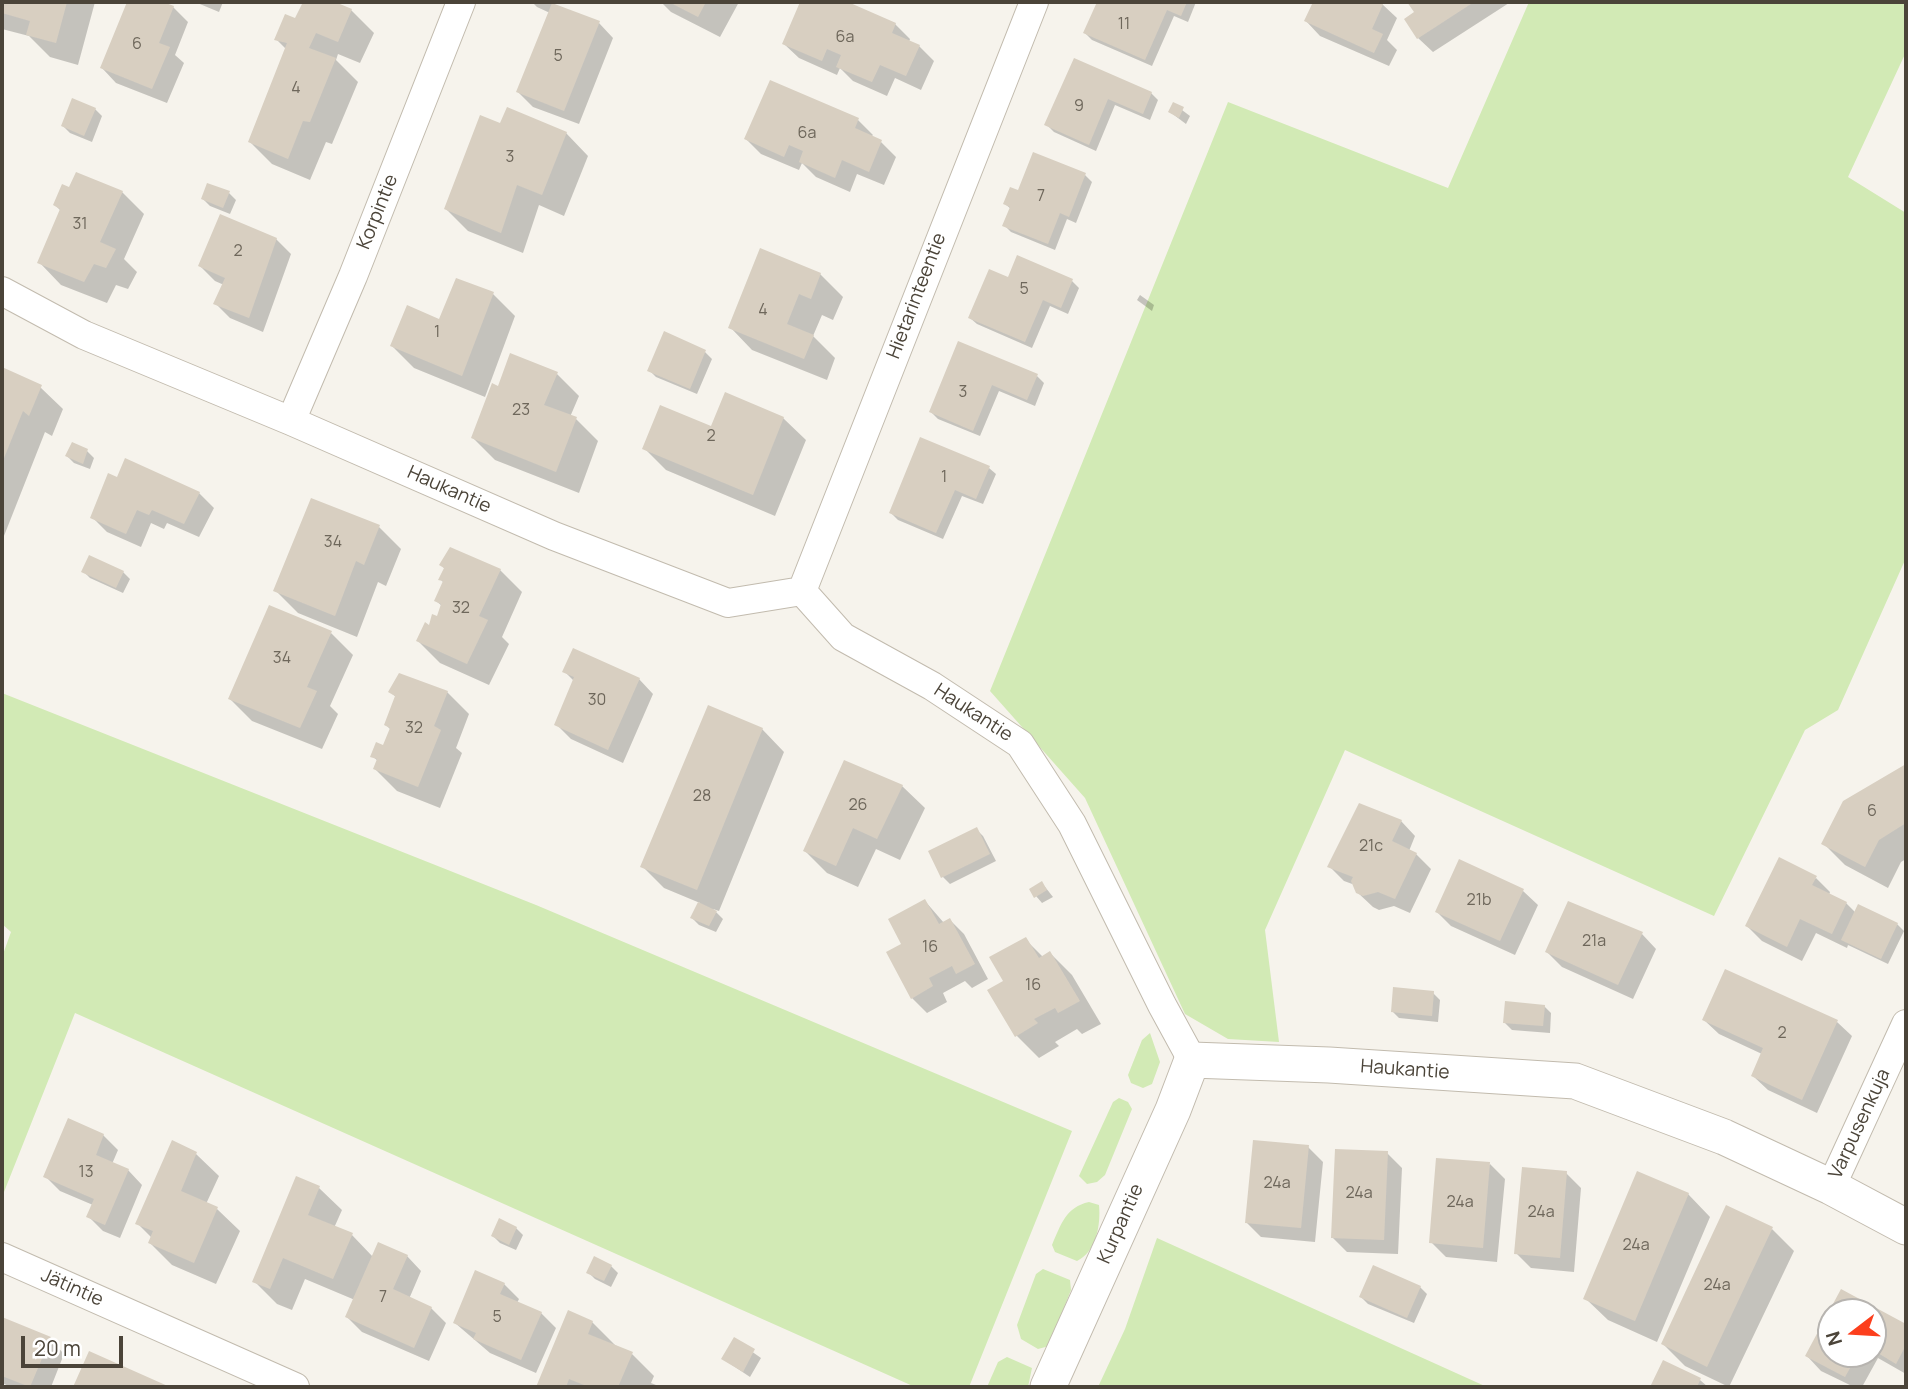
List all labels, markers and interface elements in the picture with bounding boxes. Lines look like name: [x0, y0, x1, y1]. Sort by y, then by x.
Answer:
house number: 11: [1118, 15, 1130, 35]
house number: 6a: [836, 28, 854, 48]
house number: 6: [132, 35, 142, 55]
house number: 5: [553, 47, 563, 67]
house number: 4: [291, 79, 301, 99]
house number: 9: [1074, 97, 1084, 117]
house number: 6a: [798, 124, 816, 144]
house number: 3: [506, 148, 514, 168]
street label: Korpintie: [353, 171, 403, 253]
house number: 7: [1037, 187, 1045, 207]
house number: 31: [72, 215, 88, 235]
street label: Hietarinteentie: [883, 230, 951, 362]
house number: 2: [233, 242, 243, 262]
house number: 5: [1019, 280, 1029, 300]
house number: 4: [758, 301, 768, 321]
house number: 1: [434, 323, 440, 343]
house number: 3: [959, 383, 967, 403]
house number: 23: [512, 401, 530, 421]
house number: 2: [706, 427, 716, 447]
street label: Haukantie: [404, 461, 494, 519]
house number: 1: [941, 468, 947, 488]
house number: 34: [324, 533, 342, 553]
house number: 32: [452, 599, 470, 619]
house number: 34: [273, 649, 291, 669]
street label: Haukantie: [929, 679, 1017, 747]
house number: 30: [588, 691, 606, 711]
house number: 32: [405, 719, 423, 739]
house number: 28: [693, 787, 711, 807]
house number: 26: [848, 796, 868, 816]
house number: 6: [1867, 802, 1877, 822]
house number: 21c: [1359, 837, 1383, 857]
house number: 21b: [1467, 891, 1491, 911]
house number: 21a: [1582, 932, 1606, 952]
house number: 16: [922, 938, 938, 958]
house number: 16: [1025, 976, 1041, 996]
house number: 2: [1777, 1024, 1787, 1044]
street label: Haukantie: [1360, 1056, 1450, 1084]
street label: Varpusenkuja: [1825, 1065, 1895, 1183]
house number: 13: [78, 1163, 94, 1183]
house number: 24a: [1263, 1174, 1291, 1194]
street label: Kurpantie: [1093, 1181, 1149, 1267]
house number: 24a: [1345, 1184, 1373, 1204]
house number: 24a: [1446, 1193, 1474, 1213]
house number: 24a: [1527, 1203, 1555, 1223]
house number: 24a: [1622, 1236, 1650, 1256]
street label: Jätintie: [37, 1264, 107, 1312]
house number: 24a: [1703, 1276, 1731, 1296]
house number: 7: [379, 1288, 387, 1308]
north arrow: [1817, 1298, 1887, 1368]
house number: 5: [492, 1308, 502, 1328]
scale bar: [24, 1322, 126, 1366]
text: N: [1819, 1328, 1848, 1349]
text: 20 m: [34, 1334, 81, 1362]

